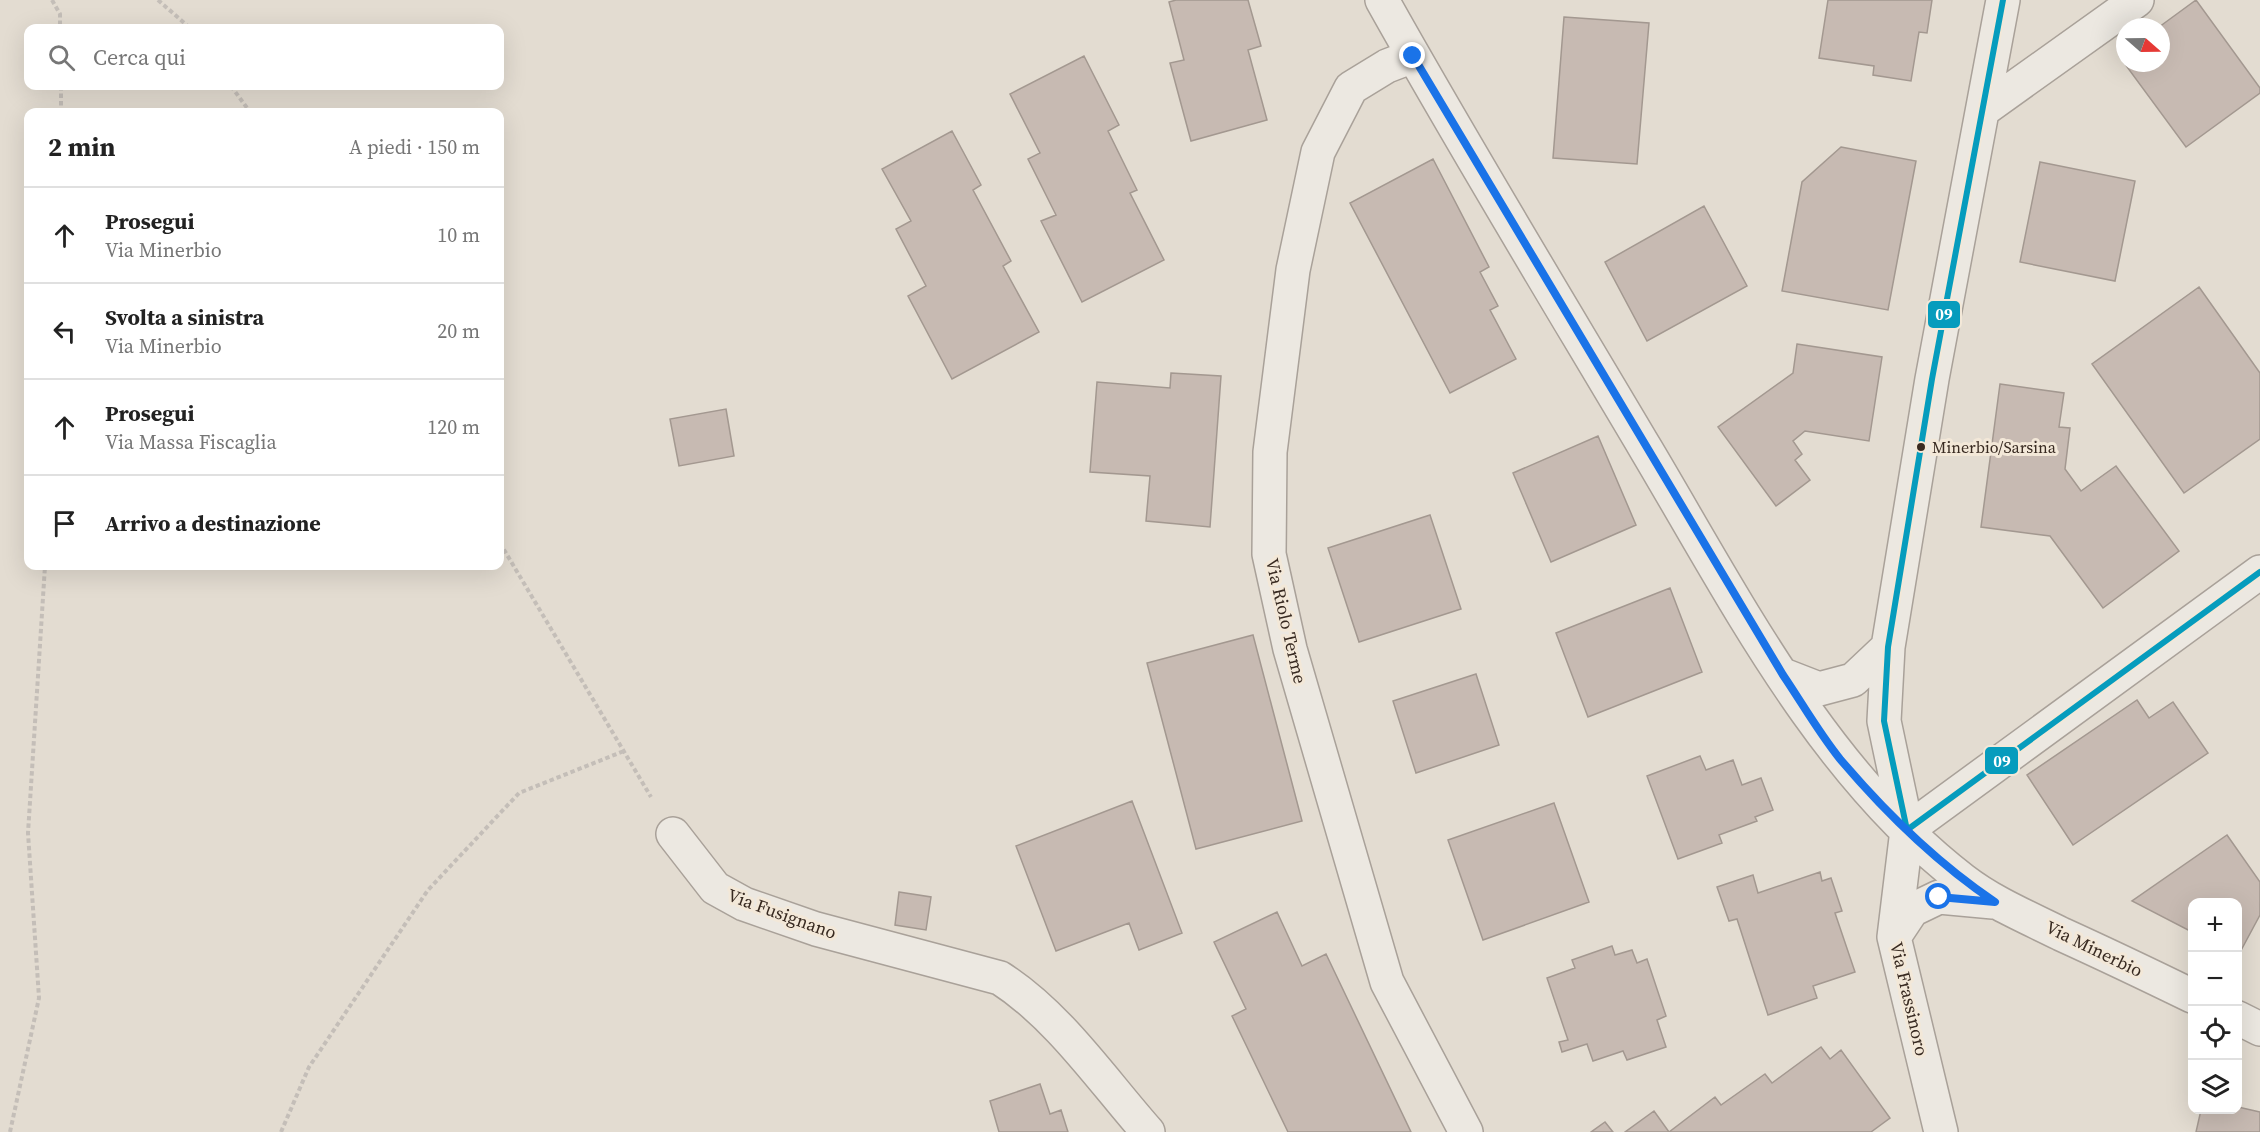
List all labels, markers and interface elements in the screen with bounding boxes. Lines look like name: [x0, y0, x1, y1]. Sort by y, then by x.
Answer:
north arrow: [2116, 18, 2170, 72]
search box: [24, 24, 504, 90]
icon: search: [45, 41, 78, 74]
text: Cerca qui: [93, 42, 186, 72]
route end: [1399, 42, 1425, 68]
text: 2 min: [48, 129, 115, 165]
text: A piedi · 150 m: [349, 133, 480, 161]
text: Prosegui: [105, 206, 194, 236]
icon: ahead: [48, 219, 81, 252]
text: 10 m: [437, 221, 480, 249]
text: Via Minerbio: [105, 236, 222, 264]
line badge: 09: [1927, 300, 1961, 329]
text: Svolta a sinistra: [105, 302, 264, 332]
text: 09: [1935, 303, 1953, 325]
icon: left: [48, 315, 81, 348]
text: 20 m: [437, 317, 480, 345]
text: Via Minerbio: [105, 332, 222, 360]
text: Prosegui: [105, 398, 194, 428]
icon: ahead: [48, 411, 81, 444]
text: 120 m: [427, 413, 480, 441]
text: Via Massa Fiscaglia: [105, 428, 277, 456]
place label: Minerbio/Sarsina: [1932, 436, 2057, 458]
marker: Minerbio/Sarsina: [1915, 441, 1927, 453]
icon: arrive: [48, 507, 81, 540]
text: Arrivo a destinazione: [105, 508, 321, 538]
street label: Via Riolo Terme: [1260, 556, 1313, 686]
line badge: 09: [1984, 746, 2019, 775]
text: 09: [1993, 750, 2011, 772]
street label: Via Fusignano: [724, 882, 840, 945]
route start: [1925, 883, 1951, 909]
map controls: [2188, 898, 2242, 1114]
button: +: [2188, 898, 2242, 952]
street label: Via Minerbio: [2042, 914, 2147, 983]
street label: Via Frassinoro: [1884, 940, 1935, 1058]
button: −: [2188, 952, 2242, 1006]
button: locate: [2188, 1006, 2242, 1060]
button: layers: [2188, 1060, 2242, 1114]

